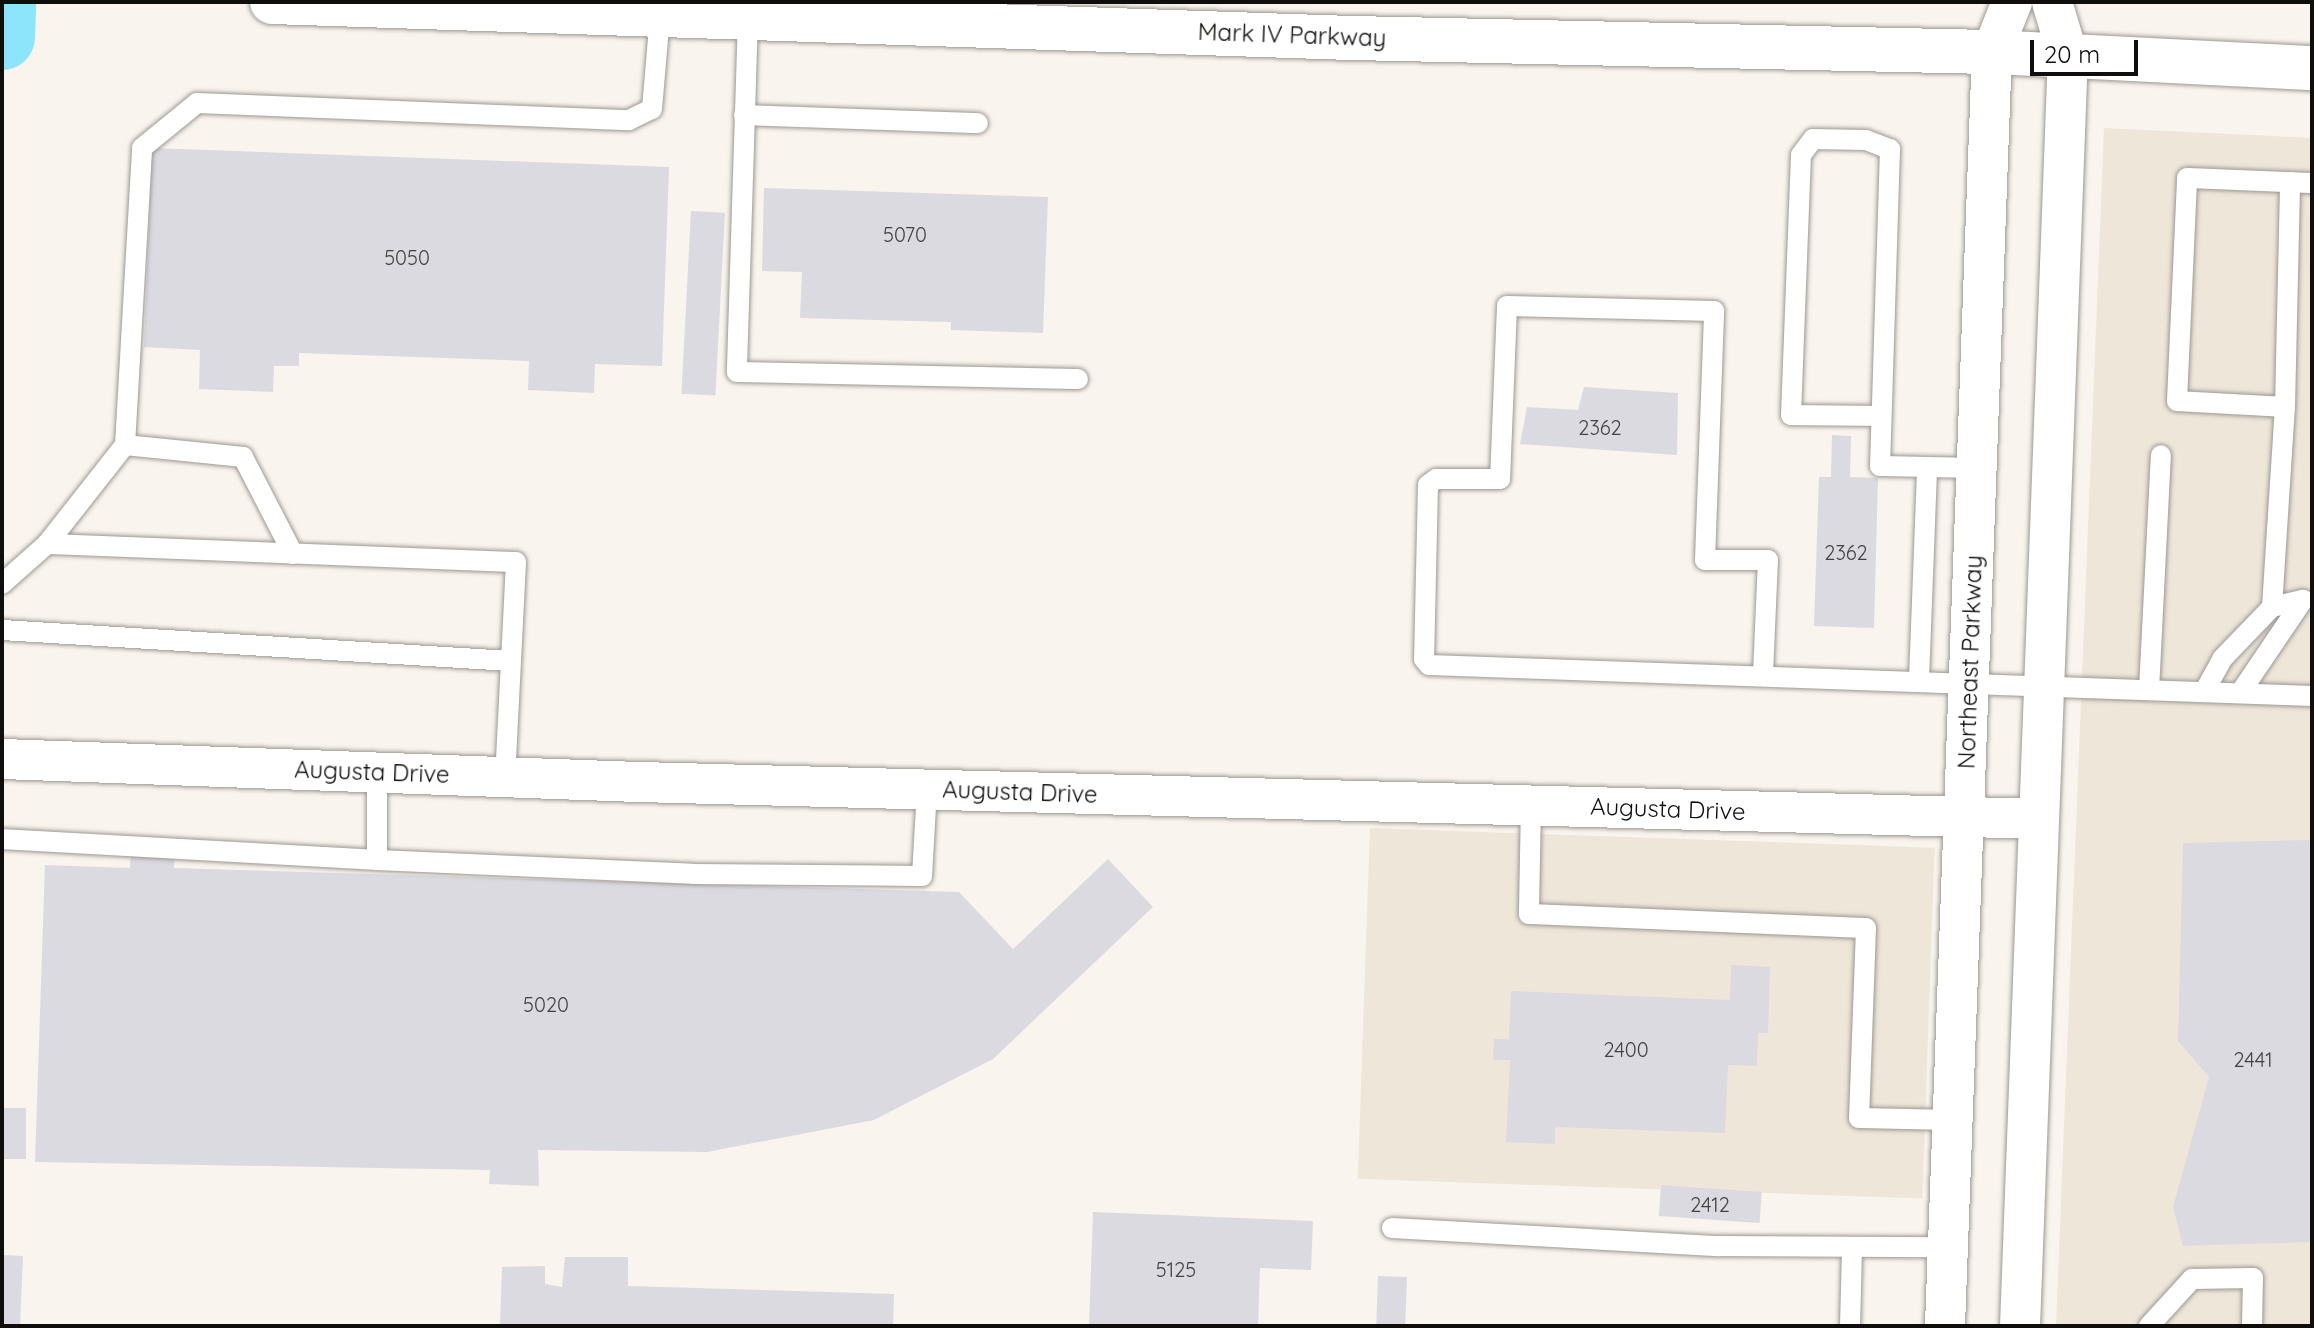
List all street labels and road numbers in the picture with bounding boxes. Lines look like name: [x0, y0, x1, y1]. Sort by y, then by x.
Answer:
street label: Mark IV Parkway: [1197, 17, 1387, 53]
street label: Northeast Parkway: [1952, 554, 1988, 770]
street label: Augusta Drive: [294, 755, 450, 789]
street label: Augusta Drive: [942, 775, 1098, 809]
street label: Augusta Drive: [1590, 792, 1746, 826]

